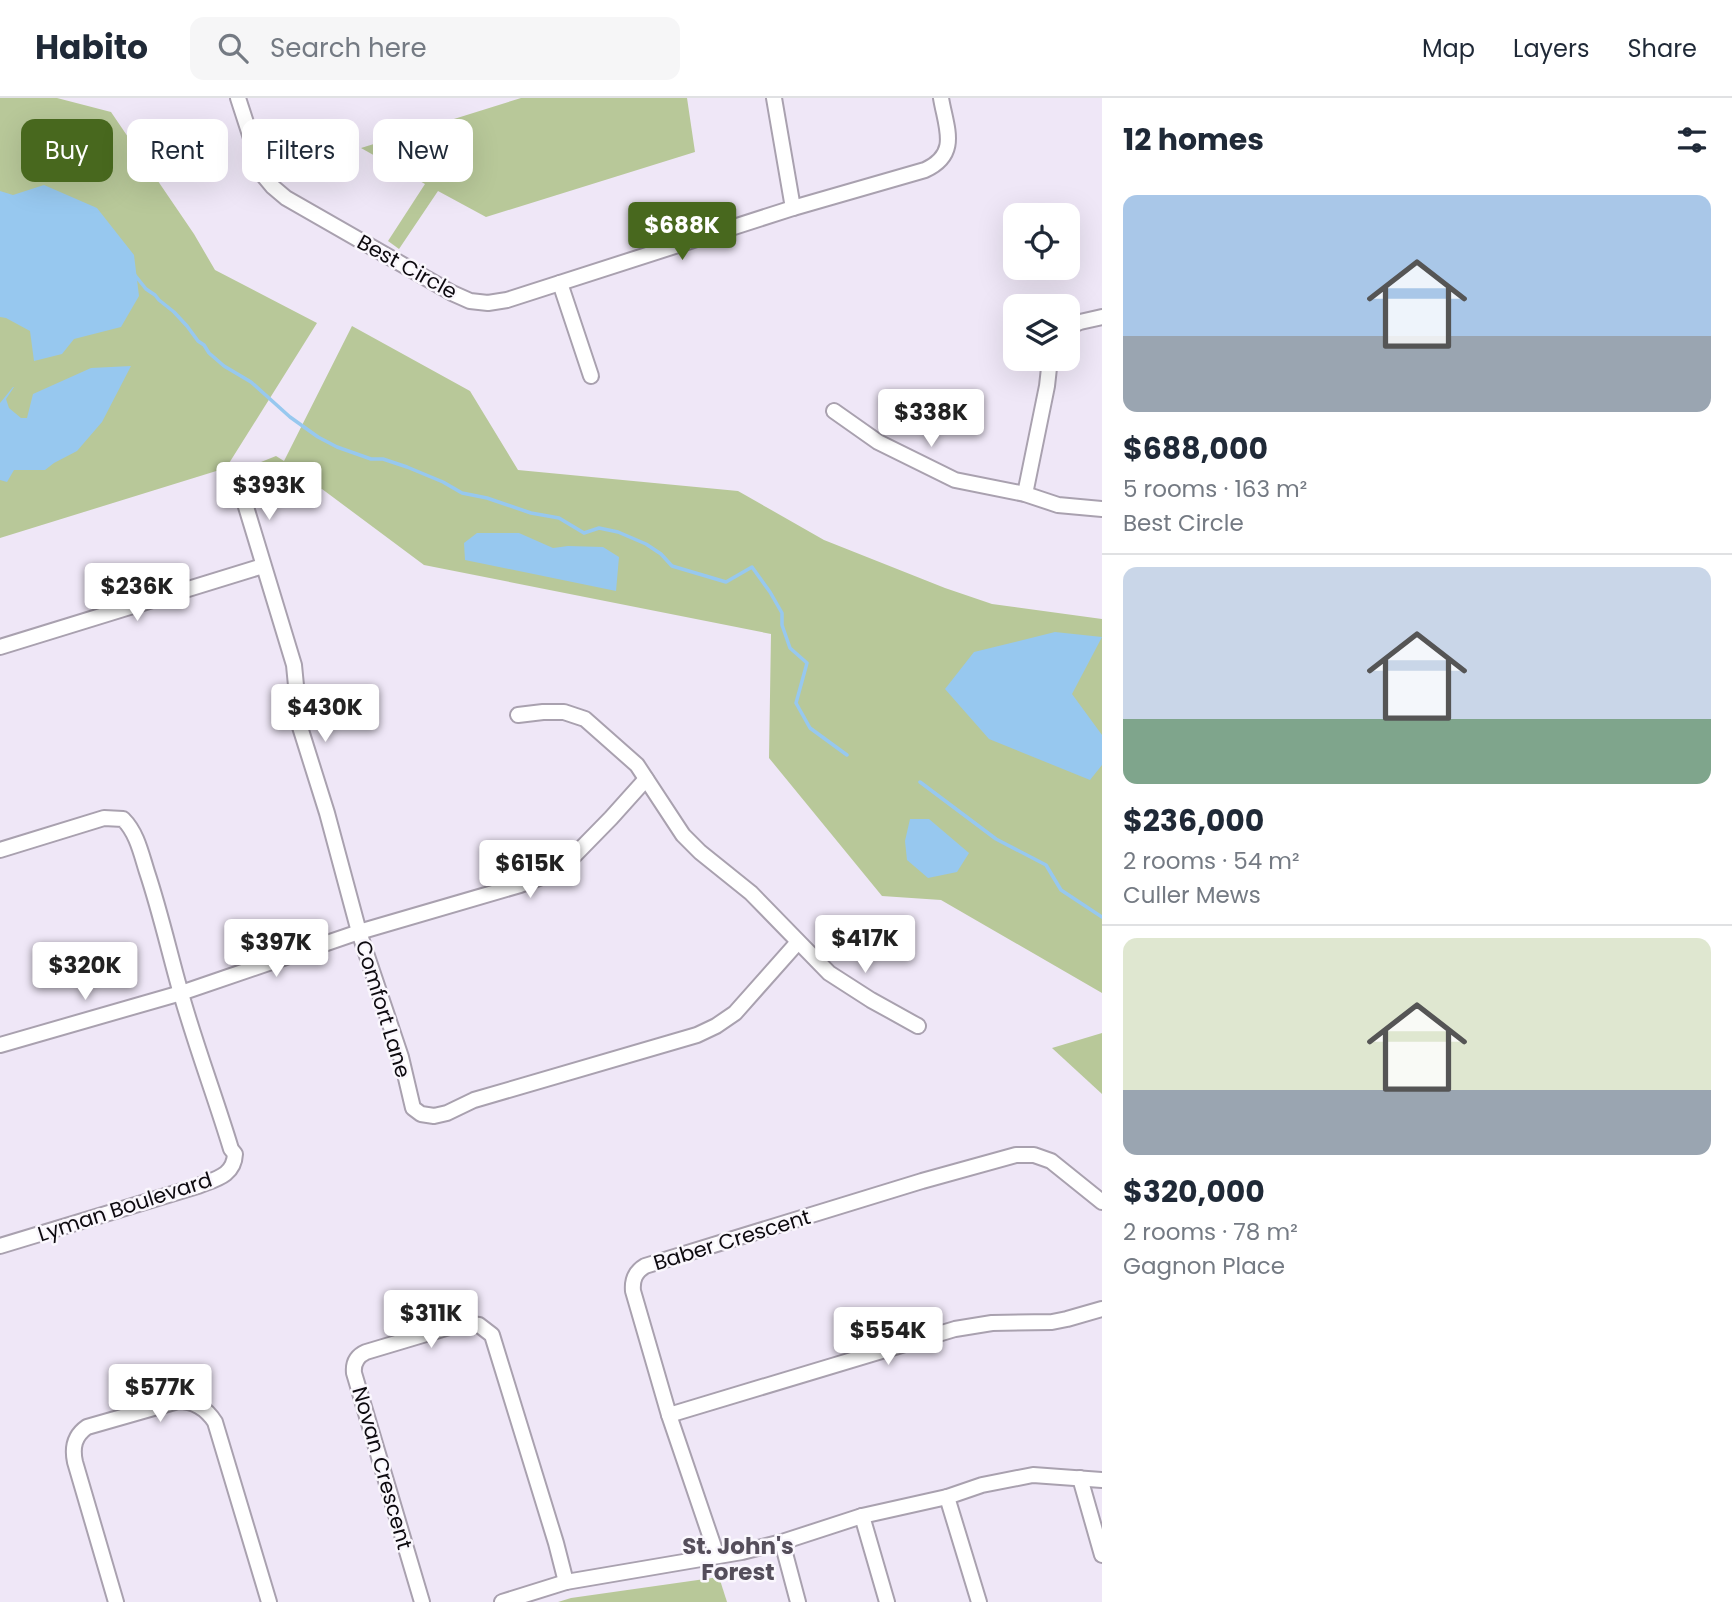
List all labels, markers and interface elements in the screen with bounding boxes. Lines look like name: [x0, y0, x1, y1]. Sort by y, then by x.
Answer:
search box: [190, 17, 680, 80]
text: Habito: [35, 24, 148, 71]
icon: search: [214, 29, 252, 67]
text: Search here: [270, 30, 427, 66]
text: Map: [1422, 32, 1475, 65]
text: Layers: [1513, 32, 1589, 65]
text: Share: [1627, 32, 1697, 65]
text: 12 homes: [1123, 118, 1264, 161]
chip: Buy: [21, 119, 113, 182]
chip: Rent: [127, 119, 228, 182]
chip: Filters: [242, 119, 359, 182]
chip: New: [373, 119, 473, 182]
icon: filters: [1673, 121, 1711, 159]
pin: $688K: [633, 202, 731, 262]
map controls: [1003, 203, 1080, 371]
button: locate: [1003, 203, 1080, 280]
text: $688K: [644, 209, 720, 241]
street label: Best Circle: [352, 227, 462, 306]
icon: home: [1354, 241, 1480, 367]
button: layers: [1003, 294, 1080, 371]
pin: $338K: [882, 390, 980, 449]
text: $338K: [894, 396, 968, 428]
text: $688,000: [1123, 427, 1268, 470]
pin: $393K: [220, 462, 318, 522]
text: $393K: [232, 469, 306, 501]
text: 5 rooms · 163 m²: [1123, 473, 1307, 505]
text: Best Circle: [1123, 507, 1244, 539]
pin: $236K: [88, 564, 186, 623]
text: $236K: [101, 570, 173, 602]
icon: home: [1354, 613, 1480, 739]
pin: $430K: [276, 684, 374, 744]
text: $430K: [287, 691, 363, 723]
text: $236,000: [1123, 799, 1264, 842]
pin: $615K: [481, 840, 579, 900]
text: 2 rooms · 54 m²: [1123, 845, 1300, 877]
text: $615K: [495, 847, 565, 879]
text: Culler Mews: [1123, 879, 1261, 911]
pin: $417K: [816, 916, 914, 975]
pin: $397K: [227, 920, 325, 979]
text: $417K: [831, 922, 899, 954]
text: $397K: [240, 926, 312, 958]
street label: Comfort Lane: [349, 937, 418, 1081]
pin: $320K: [36, 942, 134, 1002]
text: $320K: [48, 949, 122, 981]
icon: home: [1354, 984, 1480, 1110]
street label: Lyman Boulevard: [34, 1165, 216, 1248]
text: $320,000: [1123, 1170, 1265, 1213]
street label: Baber Crescent: [650, 1202, 814, 1277]
text: 2 rooms · 78 m²: [1123, 1216, 1298, 1248]
text: Gagnon Place: [1123, 1250, 1285, 1282]
pin: $311K: [382, 1290, 480, 1350]
text: $311K: [400, 1297, 462, 1329]
pin: $554K: [839, 1308, 937, 1367]
text: $554K: [850, 1314, 926, 1346]
pin: $577K: [111, 1364, 209, 1424]
text: $577K: [125, 1371, 195, 1403]
street label: Novan Crescent: [345, 1383, 420, 1553]
district label: St. John's Forest: [682, 1530, 794, 1588]

